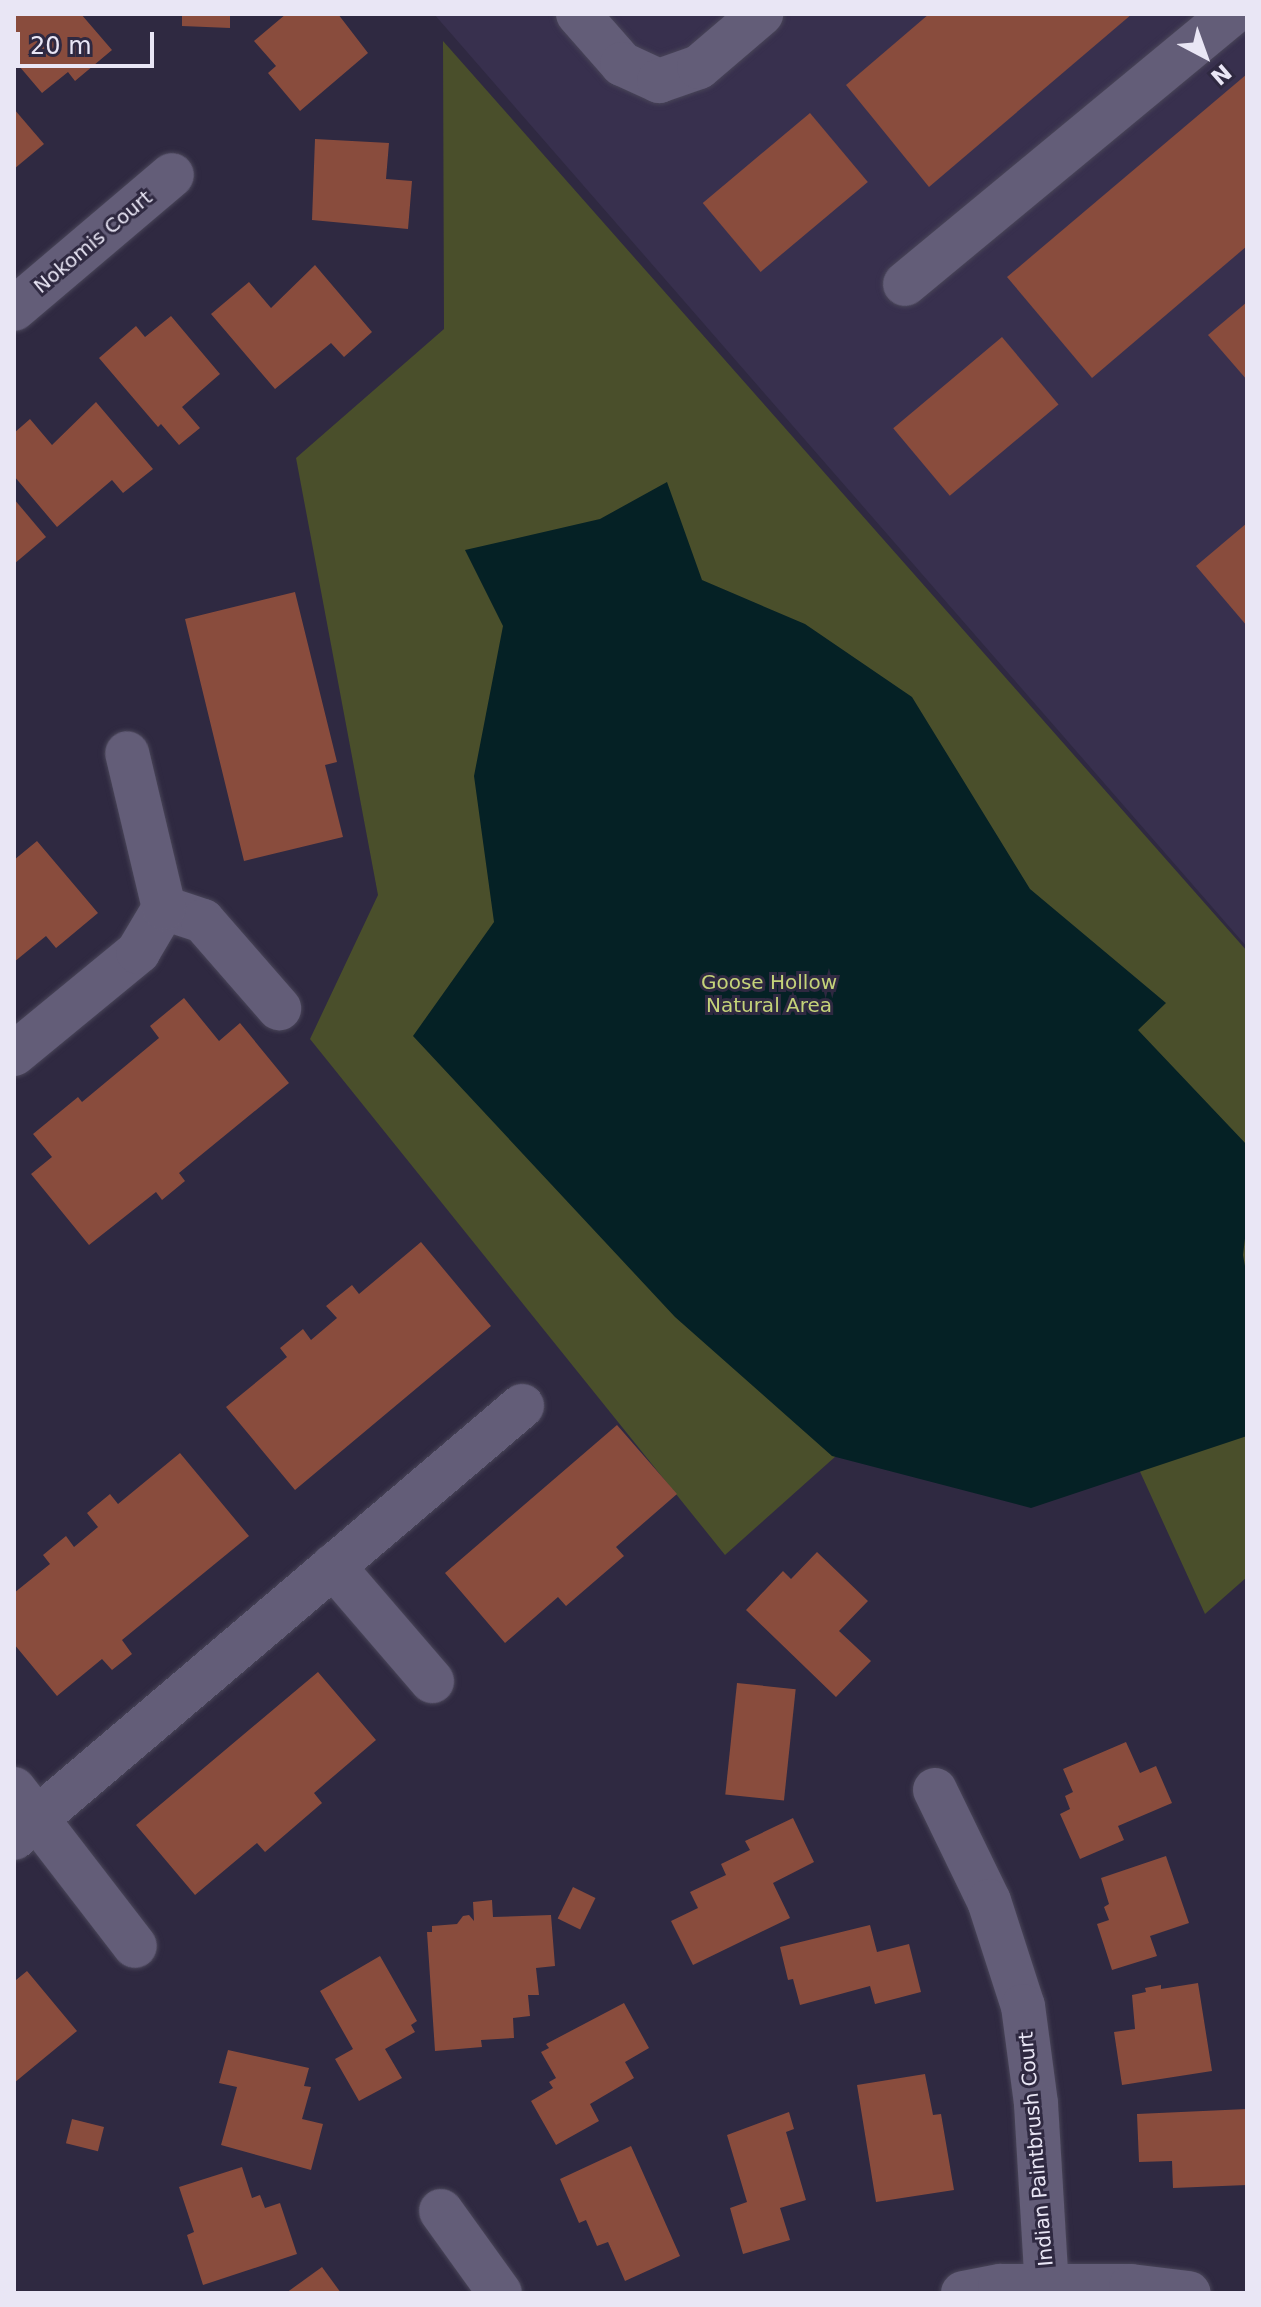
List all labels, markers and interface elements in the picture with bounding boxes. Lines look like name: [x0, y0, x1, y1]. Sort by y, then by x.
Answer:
scale bar: [20, 16, 158, 66]
north arrow: [1165, 16, 1245, 96]
text: 20 m: [30, 32, 92, 60]
text: N: [1206, 59, 1236, 90]
street label: Nokomis Court: [29, 186, 157, 298]
park label: Goose Hollow Natural Area: [701, 971, 837, 1018]
street label: Indian Paintbrush Court: [1014, 2031, 1058, 2267]

